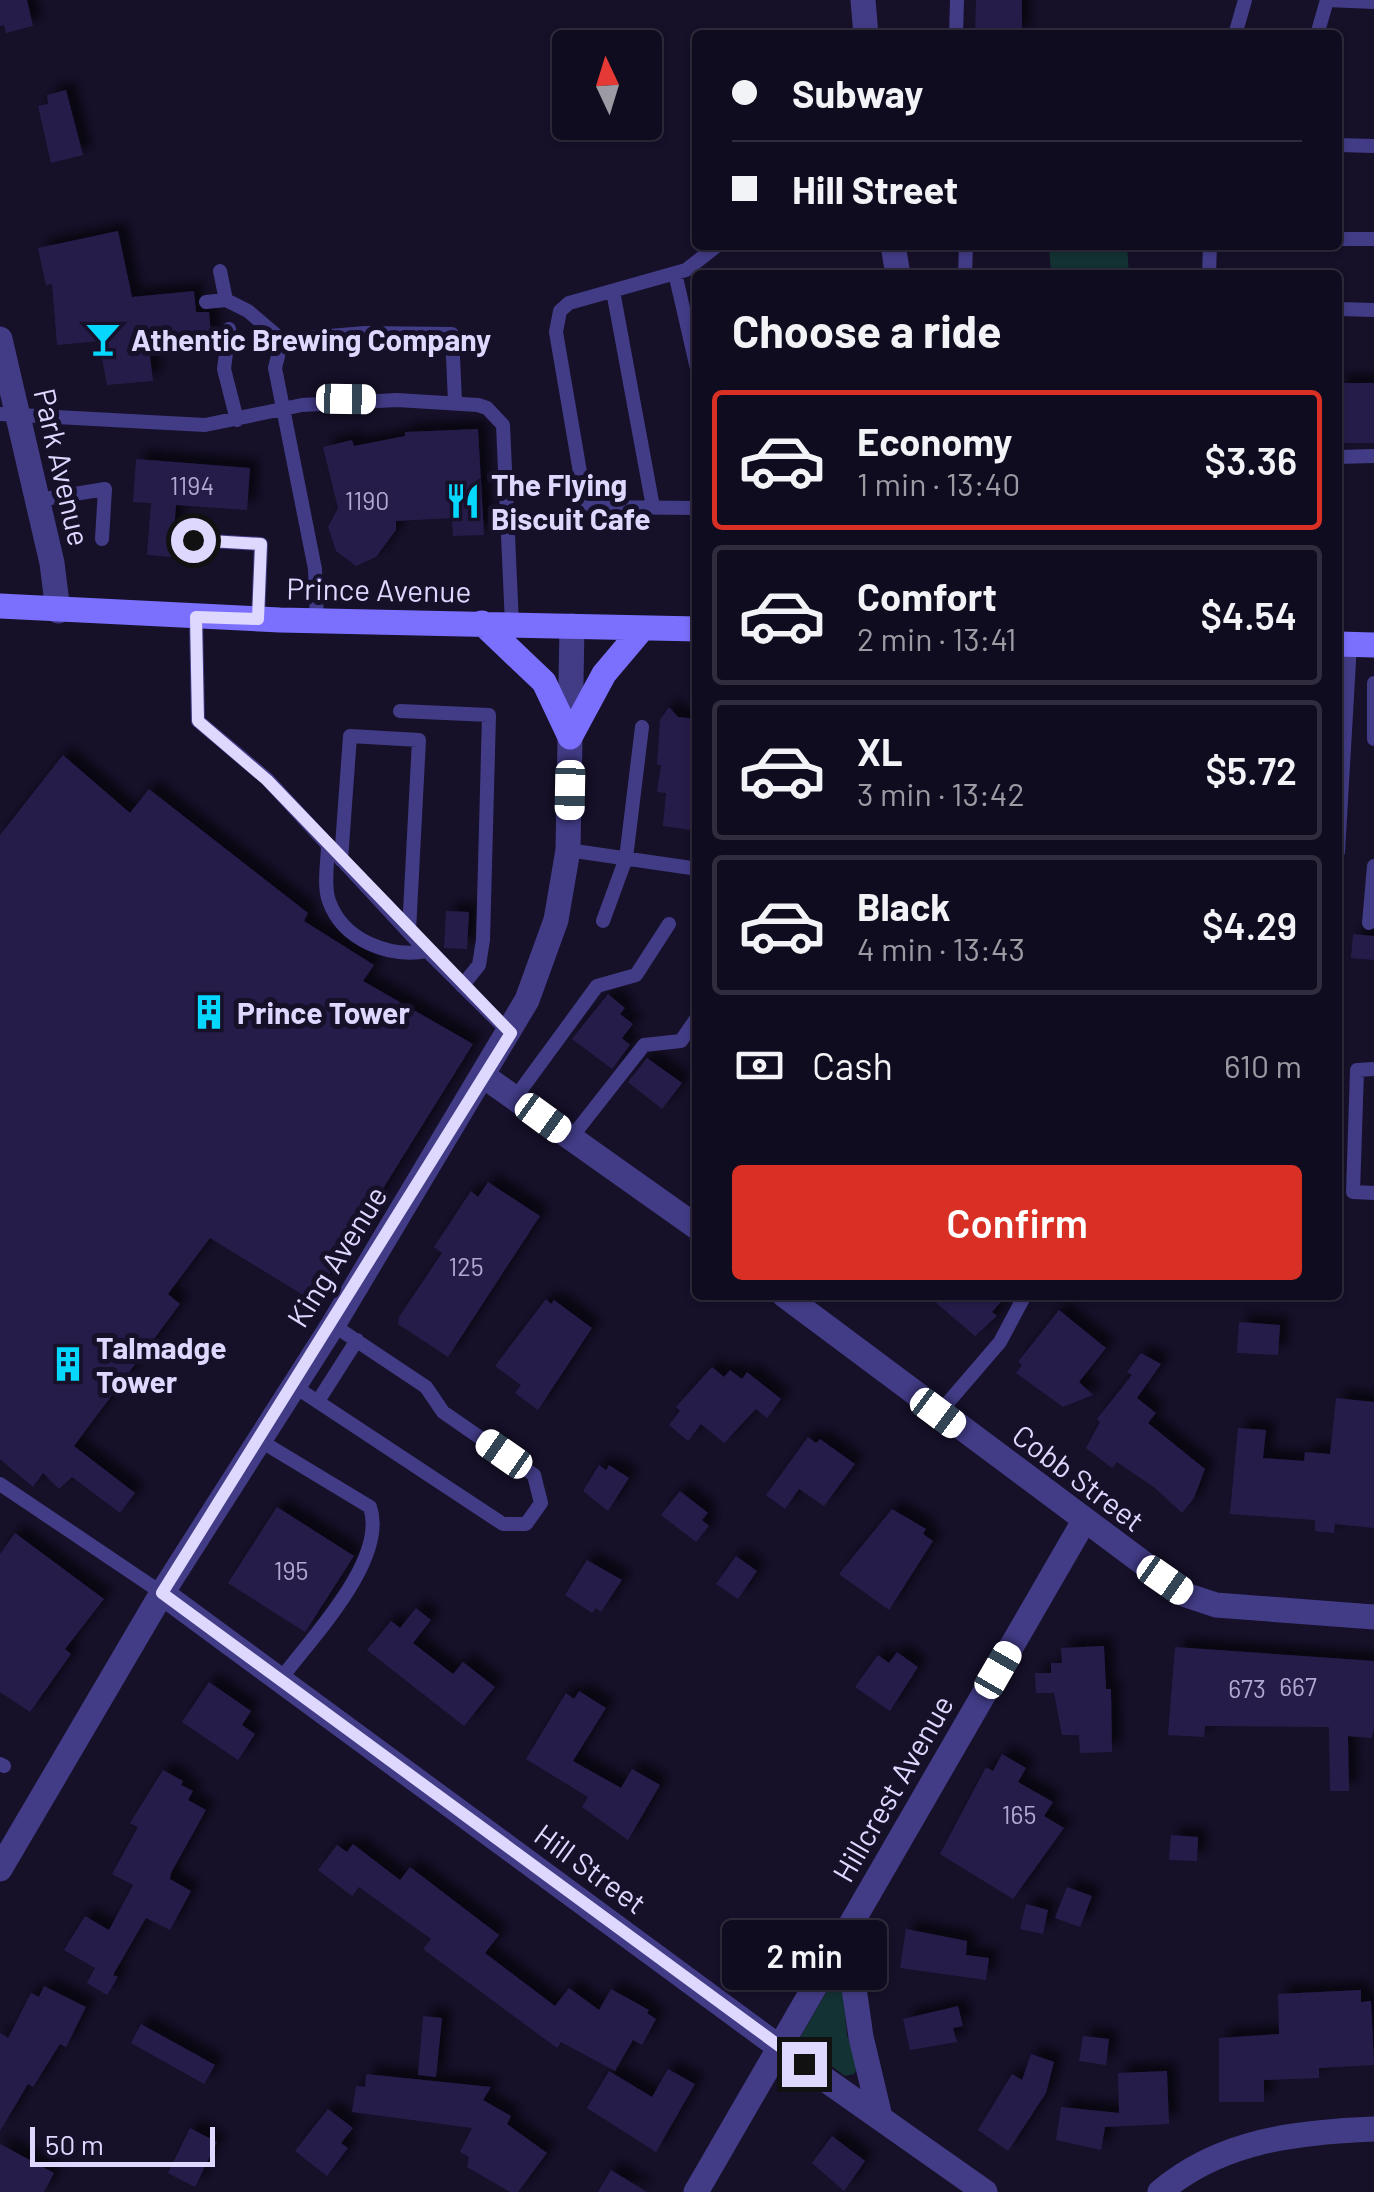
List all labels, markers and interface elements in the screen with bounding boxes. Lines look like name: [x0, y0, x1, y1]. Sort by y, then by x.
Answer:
north arrow: [552, 30, 662, 140]
map controls: [552, 30, 662, 140]
text: Subway: [792, 70, 923, 116]
text: Hill Street: [792, 166, 958, 212]
text: Choose a ride: [732, 303, 1002, 357]
bar icon: Athentic Brewing Company: [84, 320, 122, 358]
place label: Athentic Brewing Company: [131, 321, 491, 357]
car: [316, 383, 376, 415]
street label: Park Avenue: [27, 385, 99, 549]
icon: car: [737, 415, 827, 505]
text: Economy: [857, 418, 1012, 464]
text: $3.36: [1205, 437, 1297, 483]
text: 1 min · 13:40: [857, 464, 1020, 502]
place label: The Flying Biscuit Cafe: [491, 466, 651, 536]
house number: 1194: [170, 470, 214, 500]
restaurant icon: The Flying Biscuit Cafe: [444, 482, 482, 520]
house number: 1190: [345, 485, 389, 515]
route start: [171, 518, 216, 563]
street label: Prince Avenue: [286, 569, 472, 609]
icon: car: [737, 570, 827, 660]
text: Comfort: [857, 573, 997, 619]
text: $4.54: [1200, 592, 1297, 638]
text: 2 min · 13:41: [857, 619, 1016, 657]
icon: car: [737, 725, 827, 815]
text: XL: [857, 728, 903, 774]
text: $5.72: [1205, 747, 1297, 793]
car: [554, 760, 586, 820]
text: 3 min · 13:42: [857, 774, 1025, 812]
icon: car: [737, 880, 827, 970]
text: Black: [857, 883, 951, 929]
text: $4.29: [1202, 902, 1297, 948]
text: 4 min · 13:43: [857, 929, 1025, 967]
building icon: Prince Tower: [190, 993, 228, 1031]
place label: Prince Tower: [237, 994, 410, 1030]
icon: cash: [732, 1038, 787, 1093]
text: Cash: [812, 1042, 893, 1088]
text: 610 m: [1224, 1046, 1302, 1084]
car: [510, 1088, 576, 1148]
button: Confirm: [732, 1165, 1302, 1280]
street label: King Avenue: [278, 1179, 394, 1333]
house number: 125: [448, 1251, 484, 1281]
place label: Talmadge Tower: [96, 1329, 227, 1399]
building icon: Talmadge Tower: [49, 1345, 87, 1383]
car: [905, 1383, 971, 1443]
street label: Cobb Street: [1006, 1416, 1152, 1538]
car: [471, 1425, 537, 1483]
car: [1132, 1551, 1198, 1609]
house number: 195: [274, 1555, 308, 1585]
car: [970, 1637, 1026, 1703]
house number: 667: [1279, 1671, 1317, 1701]
house number: 673: [1228, 1673, 1266, 1703]
street label: Hillcrest Avenue: [824, 1688, 960, 1888]
house number: 165: [1002, 1799, 1036, 1829]
street label: Hill Street: [528, 1816, 654, 1920]
callout: 2 min: [722, 1919, 886, 1989]
text: 2 min: [766, 1936, 843, 1974]
route end: [782, 2042, 827, 2087]
scale bar: [30, 2122, 215, 2166]
text: 50 m: [45, 2127, 104, 2161]

